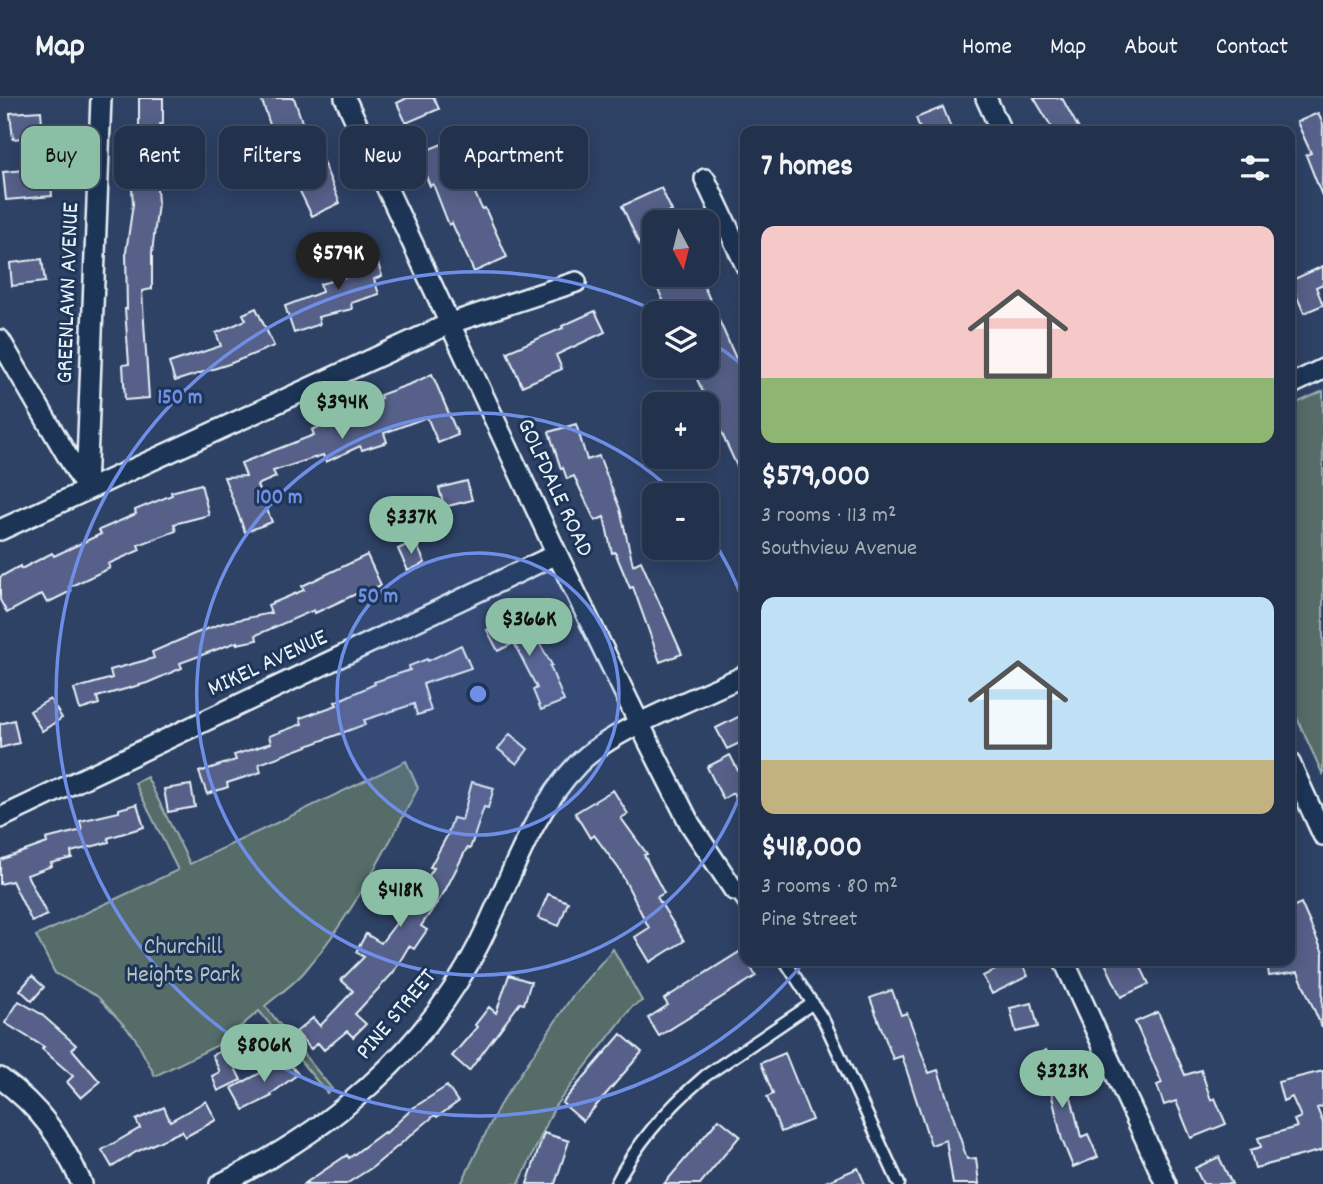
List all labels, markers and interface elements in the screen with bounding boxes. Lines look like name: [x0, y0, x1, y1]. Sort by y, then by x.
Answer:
text: Map: [35, 25, 85, 72]
text: Home: [962, 31, 1012, 65]
text: Map: [1050, 31, 1086, 65]
text: About: [1124, 31, 1178, 65]
text: Contact: [1216, 31, 1288, 65]
chip: Buy: [21, 126, 100, 189]
chip: Rent: [114, 126, 205, 189]
chip: Filters: [219, 126, 326, 189]
chip: New: [340, 126, 426, 189]
chip: Apartment: [440, 126, 588, 189]
text: 7 homes: [761, 147, 853, 190]
icon: filters: [1236, 149, 1274, 187]
street label: GREENLAWN AVENUE: [49, 202, 89, 384]
north arrow: [642, 210, 719, 287]
map controls: [642, 210, 719, 560]
pin: $579K: [289, 232, 387, 292]
text: $579K: [312, 238, 364, 271]
icon: home: [955, 271, 1081, 397]
button: layers: [642, 301, 719, 378]
pin: $394K: [293, 382, 391, 441]
text: 150 m: [157, 384, 203, 414]
text: $394K: [316, 387, 368, 420]
button: +: [642, 392, 719, 469]
street label: GOLFDALE ROAD: [507, 413, 601, 563]
text: $579,000: [761, 457, 870, 500]
button: −: [642, 483, 719, 560]
text: 100 m: [256, 484, 302, 514]
pin: $337K: [362, 496, 460, 556]
text: 3 rooms · 113 m²: [761, 500, 897, 533]
text: $337K: [385, 502, 437, 535]
text: Southview Avenue: [761, 533, 917, 566]
text: 50 m: [358, 583, 398, 613]
pin: $366K: [480, 598, 578, 658]
text: $366K: [501, 604, 557, 637]
street label: MIKEL AVENUE: [203, 621, 334, 707]
icon: home: [955, 642, 1081, 768]
centre of rings: [466, 682, 490, 706]
text: $418,000: [761, 828, 862, 871]
pin: $418K: [351, 870, 449, 929]
text: 3 rooms · 80 m²: [761, 871, 898, 904]
text: $418K: [377, 875, 423, 908]
text: Pine Street: [761, 904, 858, 937]
park label: Churchill Heights Park: [126, 931, 240, 993]
street label: PINE STREET: [349, 962, 446, 1068]
pin: $806K: [215, 1024, 313, 1084]
text: $806K: [236, 1030, 292, 1063]
pin: $323K: [1013, 1051, 1111, 1110]
text: $323K: [1036, 1056, 1088, 1089]

